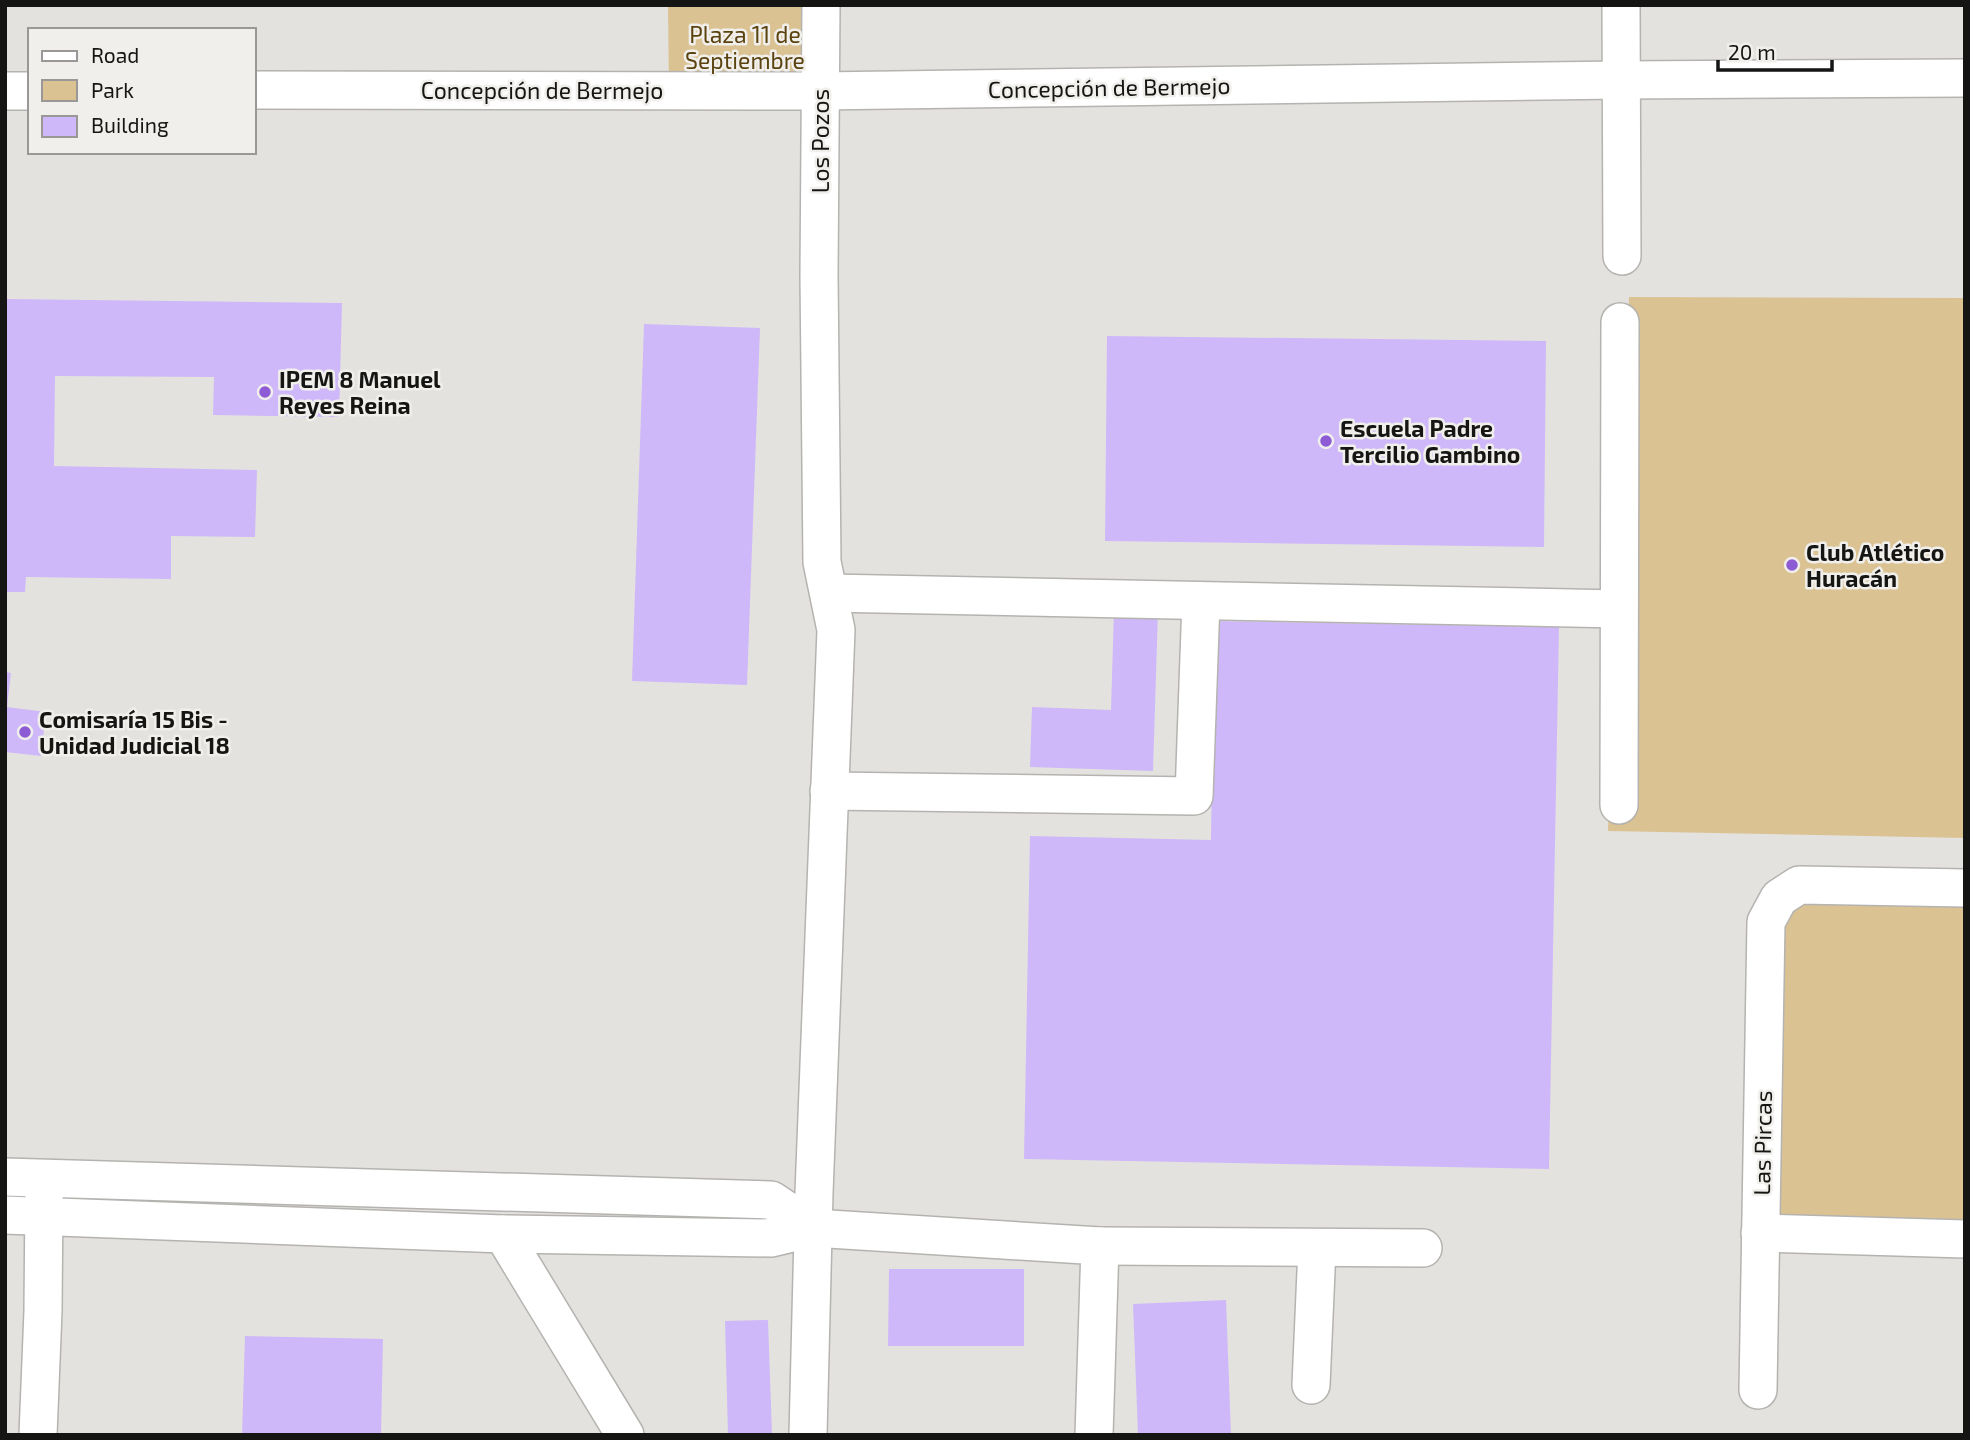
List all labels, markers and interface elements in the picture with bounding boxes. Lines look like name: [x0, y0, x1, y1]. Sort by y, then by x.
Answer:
park label: Plaza 11 de Septiembre: [685, 20, 805, 74]
legend: [28, 28, 256, 154]
scale bar: [1718, 28, 1832, 72]
text: 20 m: [1728, 39, 1776, 64]
text: Road: [91, 42, 139, 67]
street label: Concepción de Bermejo: [987, 71, 1231, 103]
street label: Concepción de Bermejo: [421, 76, 663, 104]
text: Park: [91, 77, 134, 102]
street label: Los Pozos: [806, 89, 834, 193]
text: Building: [91, 112, 169, 137]
place label: IPEM 8 Manuel Reyes Reina: [279, 365, 441, 419]
marker: IPEM 8 Manuel Reyes Reina: [257, 384, 273, 400]
place label: Escuela Padre Tercilio Gambino: [1340, 414, 1520, 468]
marker: Escuela Padre Tercilio Gambino: [1318, 433, 1334, 449]
place label: Club Atlético Huracán: [1806, 538, 1944, 592]
marker: Club Atlético Huracán: [1784, 557, 1800, 573]
place label: Comisaría 15 Bis - Unidad Judicial 18: [39, 705, 230, 759]
marker: Comisaría 15 Bis - Unidad Judicial 18: [17, 724, 33, 740]
street label: Las Pircas: [1747, 1090, 1777, 1196]

